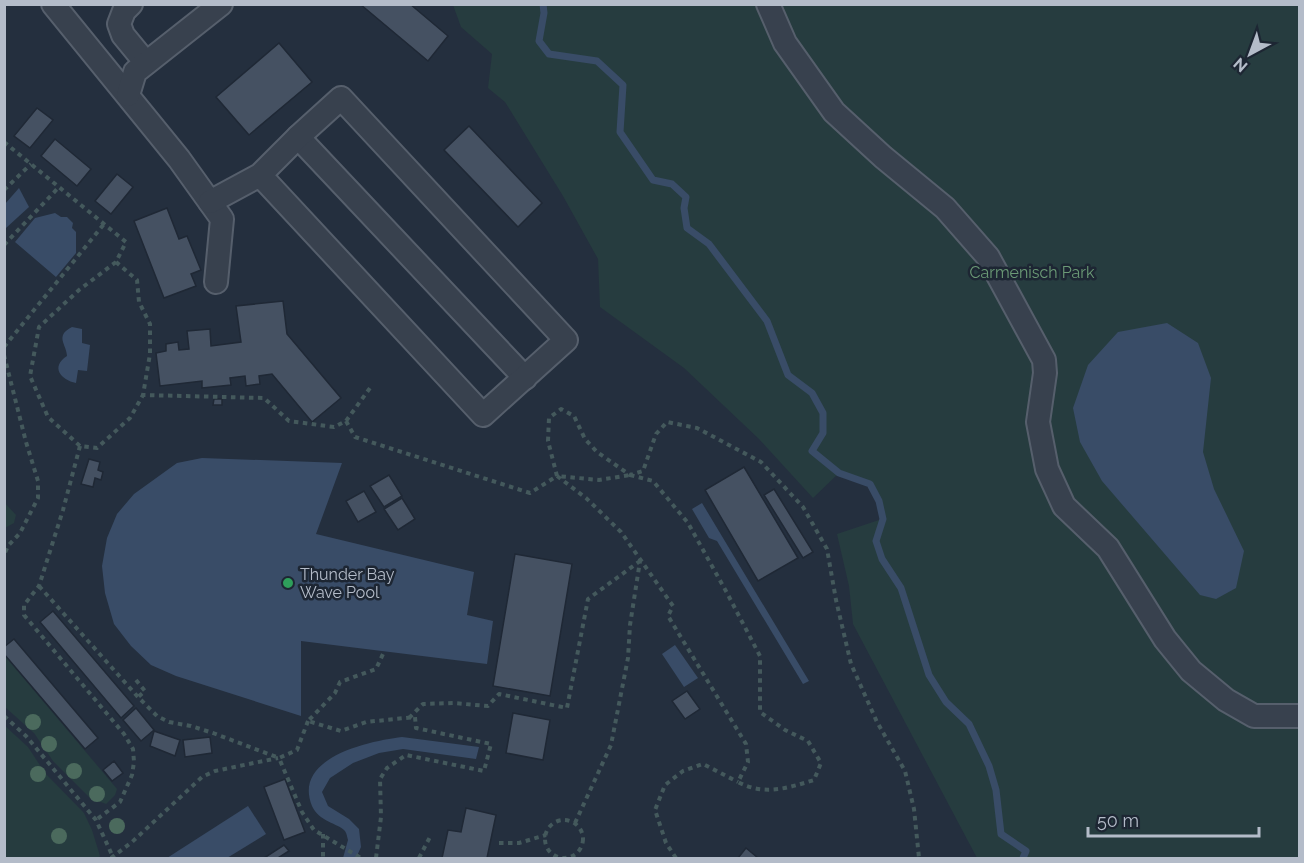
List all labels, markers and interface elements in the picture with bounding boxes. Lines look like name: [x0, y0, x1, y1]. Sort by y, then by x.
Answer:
north arrow: [1220, 24, 1280, 84]
text: N: [1230, 54, 1251, 76]
park label: Carmenisch Park: [970, 263, 1095, 282]
place label: Thunder Bay Wave Pool: [300, 565, 395, 602]
marker: Thunder Bay Wave Pool: [281, 576, 295, 590]
scale bar: [1088, 800, 1259, 838]
text: 50 m: [1097, 810, 1139, 831]

